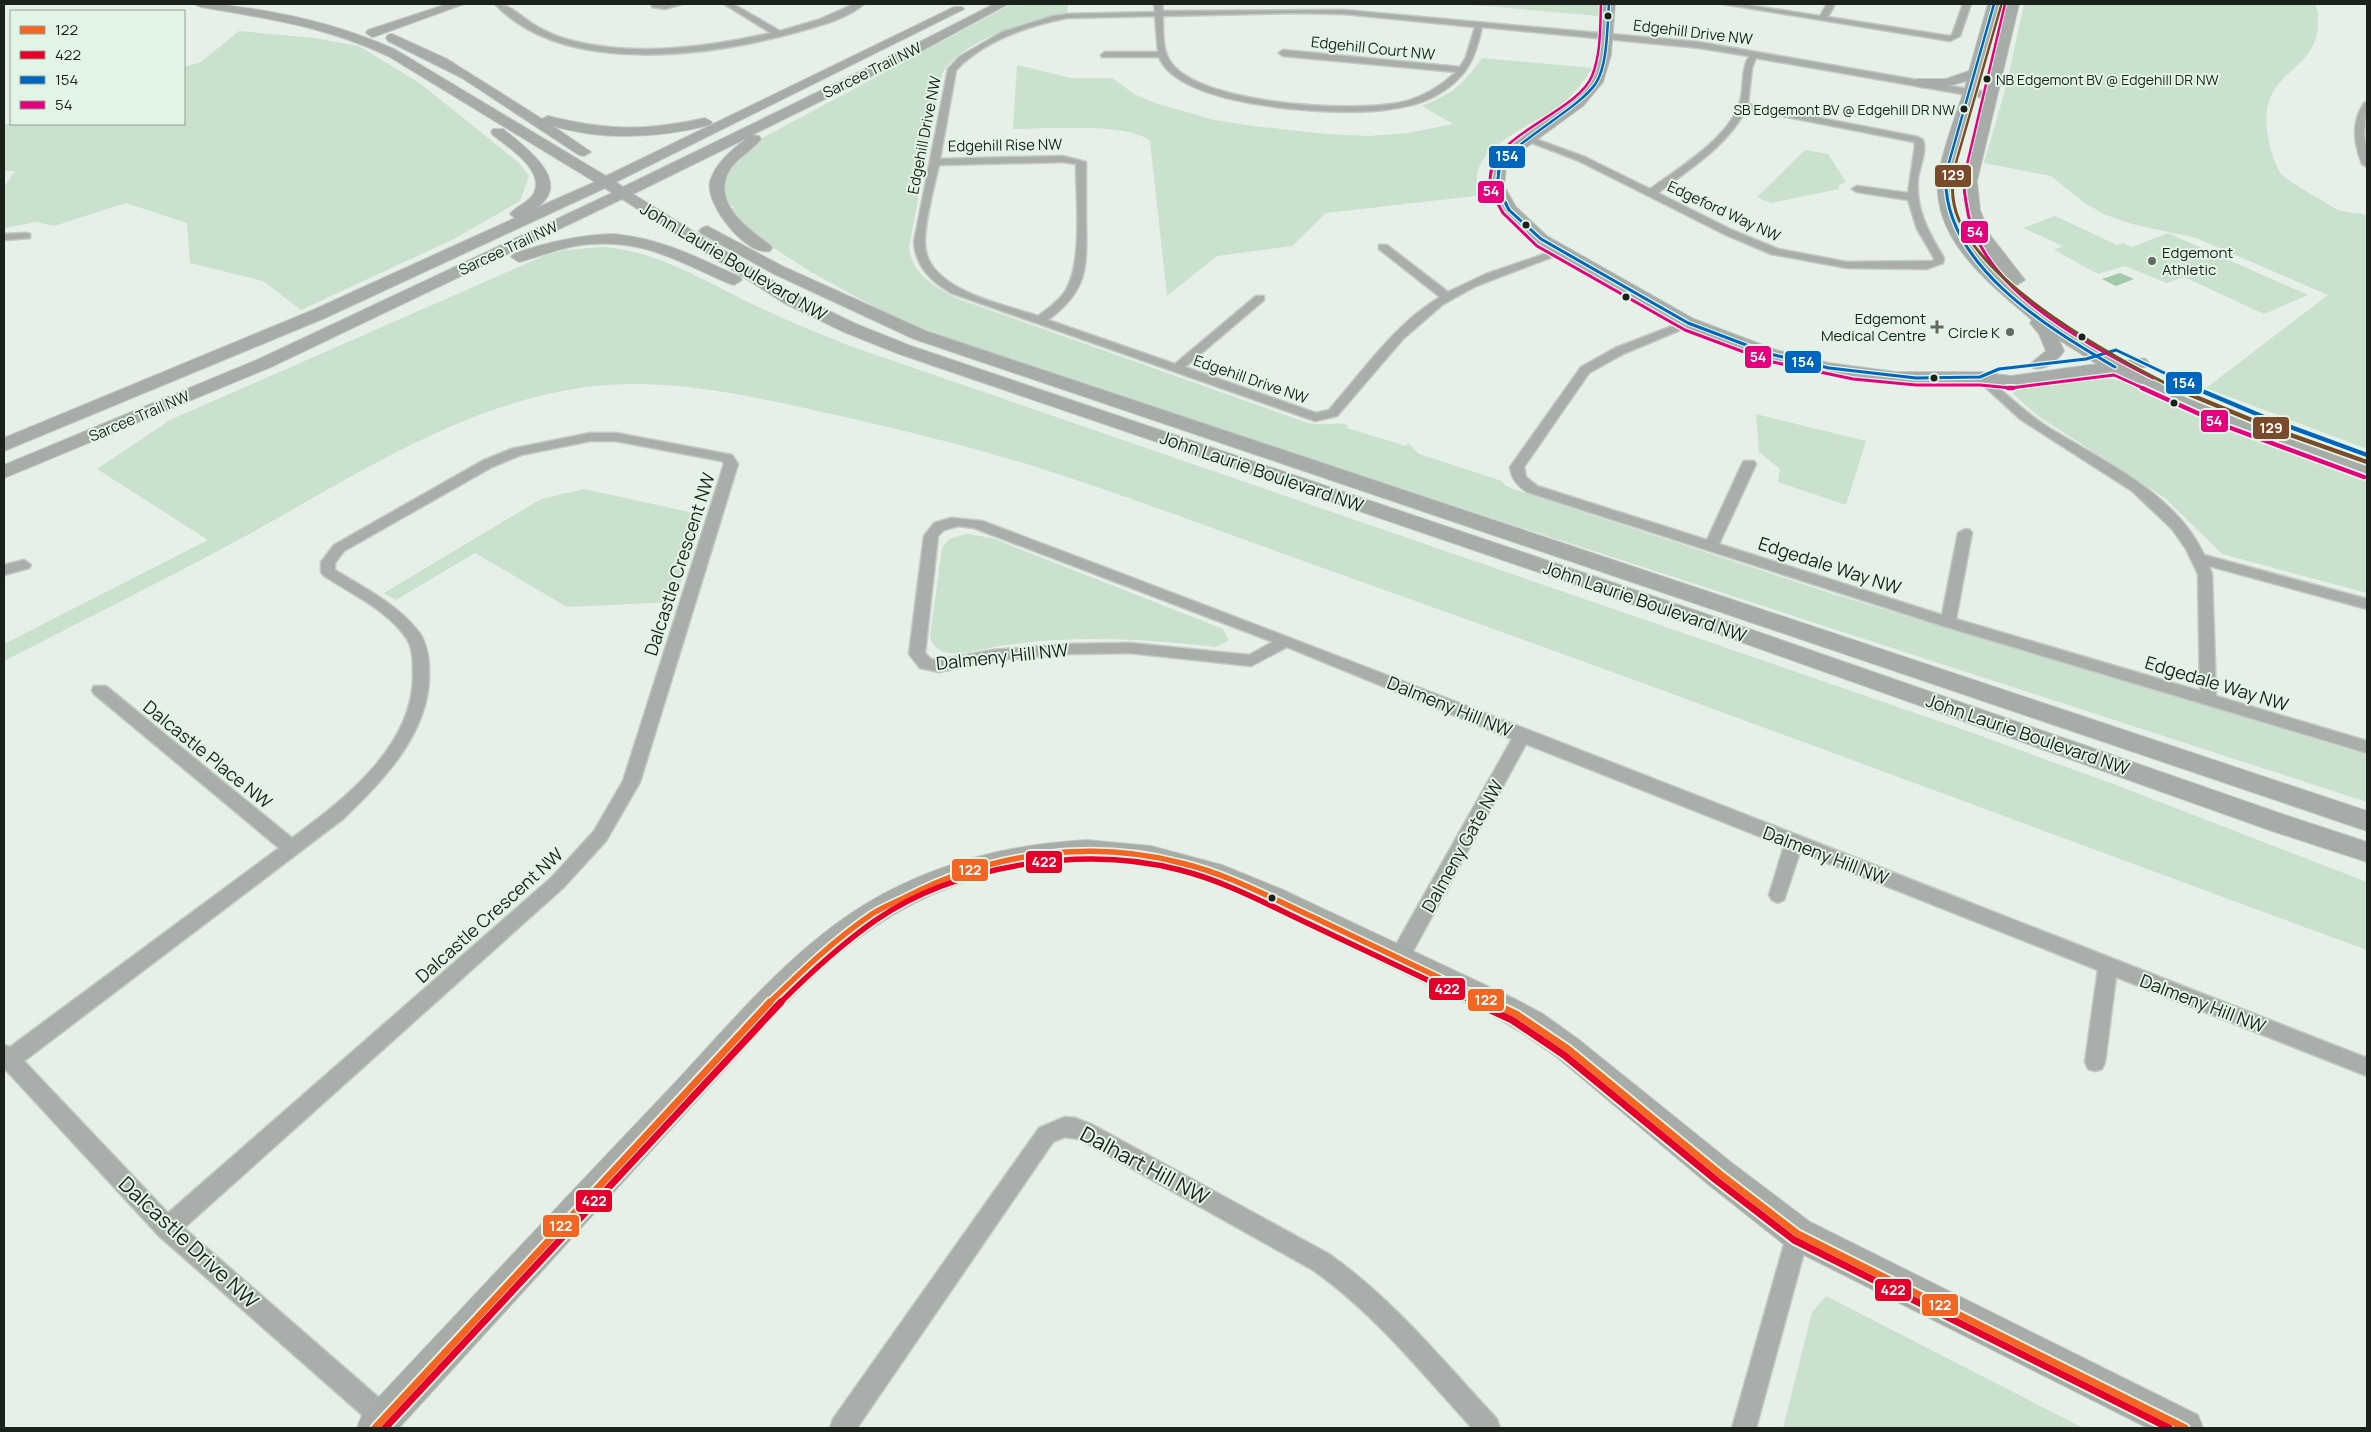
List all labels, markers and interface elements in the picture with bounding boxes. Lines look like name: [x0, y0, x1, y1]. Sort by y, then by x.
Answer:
legend: [10, 10, 185, 125]
unlabelled marker: [1603, 11, 1613, 21]
street label: Edgehill Drive NW: [1632, 14, 1754, 50]
text: 122: [55, 19, 78, 40]
street label: Edgehill Court NW: [1310, 31, 1436, 65]
street label: Sarcee Trail NW: [819, 37, 925, 103]
text: 422: [55, 44, 81, 65]
text: 154: [55, 69, 79, 90]
place label: NB Edgemont BV @ Edgehill DR NW: [1996, 70, 2219, 89]
street label: Edgehill Drive NW: [902, 74, 946, 196]
marker: NB Edgemont BV @ Edgehill DR NW: [1982, 74, 1992, 84]
text: 54: [55, 94, 73, 115]
place label: SB Edgemont BV @ Edgehill DR NW: [1733, 100, 1955, 119]
marker: SB Edgemont BV @ Edgehill DR NW: [1959, 104, 1969, 114]
street label: Edgehill Rise NW: [948, 134, 1062, 156]
line badge: 154: [1488, 145, 1526, 169]
text: 154: [1496, 146, 1518, 165]
line badge: 129: [1934, 164, 1972, 188]
text: 129: [1941, 165, 1965, 184]
street label: Edgeford Way NW: [1664, 176, 1784, 246]
line badge: 54: [1477, 180, 1505, 204]
text: 54: [1483, 181, 1499, 200]
street label: John Laurie Boulevard NW: [636, 196, 832, 326]
street label: Sarcee Trail NW: [455, 216, 561, 280]
unlabelled marker: [1521, 220, 1531, 230]
line badge: 54: [1960, 220, 1989, 244]
text: 54: [1967, 222, 1983, 241]
place label: Edgemont Athletic: [2162, 242, 2233, 280]
marker: Edgemont Athletic: [2146, 255, 2158, 267]
unlabelled marker: [1621, 292, 1631, 302]
place label: Edgemont Medical Centre: [1821, 308, 1926, 346]
marker: Edgemont Medical Centre: [1930, 320, 1944, 334]
place label: Circle K: [1948, 322, 2000, 343]
marker: Circle K: [2004, 326, 2016, 338]
unlabelled marker: [2077, 332, 2087, 342]
line badge: 54: [1744, 345, 1772, 369]
text: 54: [1750, 347, 1766, 366]
street label: Edgehill Drive NW: [1191, 350, 1311, 408]
line badge: 154: [1784, 350, 1822, 374]
text: 154: [1792, 352, 1814, 371]
line badge: 154: [2165, 371, 2203, 395]
unlabelled marker: [1929, 373, 1939, 383]
text: 154: [2173, 373, 2195, 392]
street label: Sarcee Trail NW: [85, 385, 193, 447]
unlabelled marker: [2169, 398, 2179, 408]
line badge: 54: [2200, 409, 2229, 433]
text: 54: [2206, 411, 2222, 430]
line badge: 129: [2252, 416, 2290, 440]
text: 129: [2259, 418, 2283, 437]
street label: John Laurie Boulevard NW: [1157, 425, 1367, 517]
street label: Dalcastle Crescent NW: [638, 469, 720, 659]
street label: Edgedale Way NW: [1756, 531, 1905, 599]
street label: John Laurie Boulevard NW: [1540, 555, 1750, 647]
street label: Dalmeny Hill NW: [935, 637, 1069, 675]
street label: Edgedale Way NW: [2142, 650, 2292, 716]
street label: Dalmeny Hill NW: [1384, 670, 1516, 742]
street label: John Laurie Boulevard NW: [1923, 688, 2133, 780]
street label: Dalcastle Place NW: [139, 695, 278, 814]
street label: Dalmeny Gate NW: [1416, 775, 1508, 917]
street label: Dalmeny Hill NW: [1760, 820, 1892, 890]
street label: Dalcastle Crescent NW: [410, 842, 568, 988]
line badge: 422: [1025, 850, 1063, 874]
text: 422: [1031, 852, 1057, 871]
line badge: 122: [951, 858, 989, 882]
text: 122: [959, 860, 981, 879]
unlabelled marker: [1267, 893, 1277, 903]
street label: Dalmeny Hill NW: [2137, 968, 2269, 1038]
line badge: 422: [1428, 977, 1466, 1001]
text: 422: [1434, 979, 1460, 998]
line badge: 122: [1467, 988, 1505, 1012]
text: 122: [1475, 990, 1497, 1009]
street label: Dalhart Hill NW: [1076, 1119, 1215, 1211]
street label: Dalcastle Drive NW: [113, 1170, 265, 1315]
line badge: 422: [575, 1189, 613, 1213]
text: 422: [581, 1191, 607, 1210]
line badge: 122: [542, 1214, 580, 1238]
text: 122: [550, 1216, 572, 1235]
line badge: 422: [1874, 1278, 1912, 1302]
text: 422: [1880, 1280, 1906, 1299]
line badge: 122: [1921, 1293, 1959, 1317]
text: 122: [1929, 1295, 1951, 1314]

